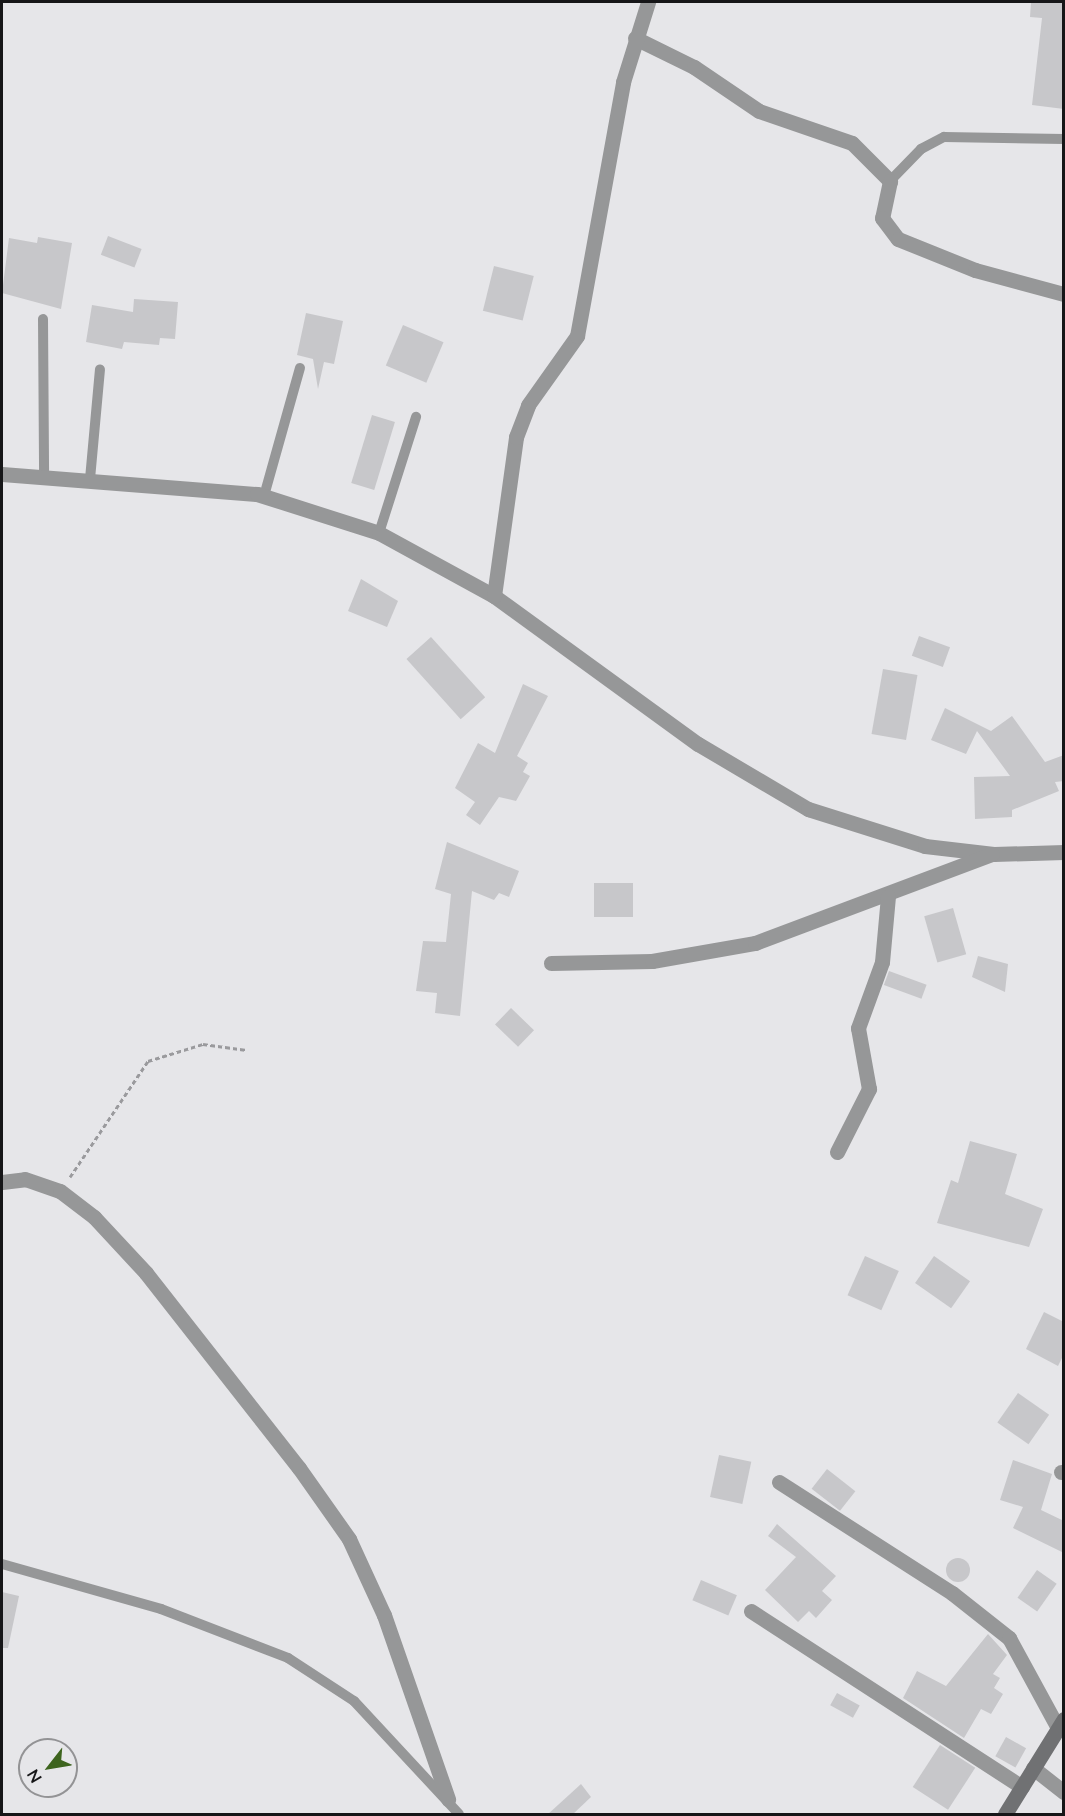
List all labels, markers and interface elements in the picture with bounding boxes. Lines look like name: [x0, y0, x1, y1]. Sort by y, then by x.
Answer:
north arrow: [18, 1738, 78, 1798]
text: N: [23, 1766, 45, 1787]

